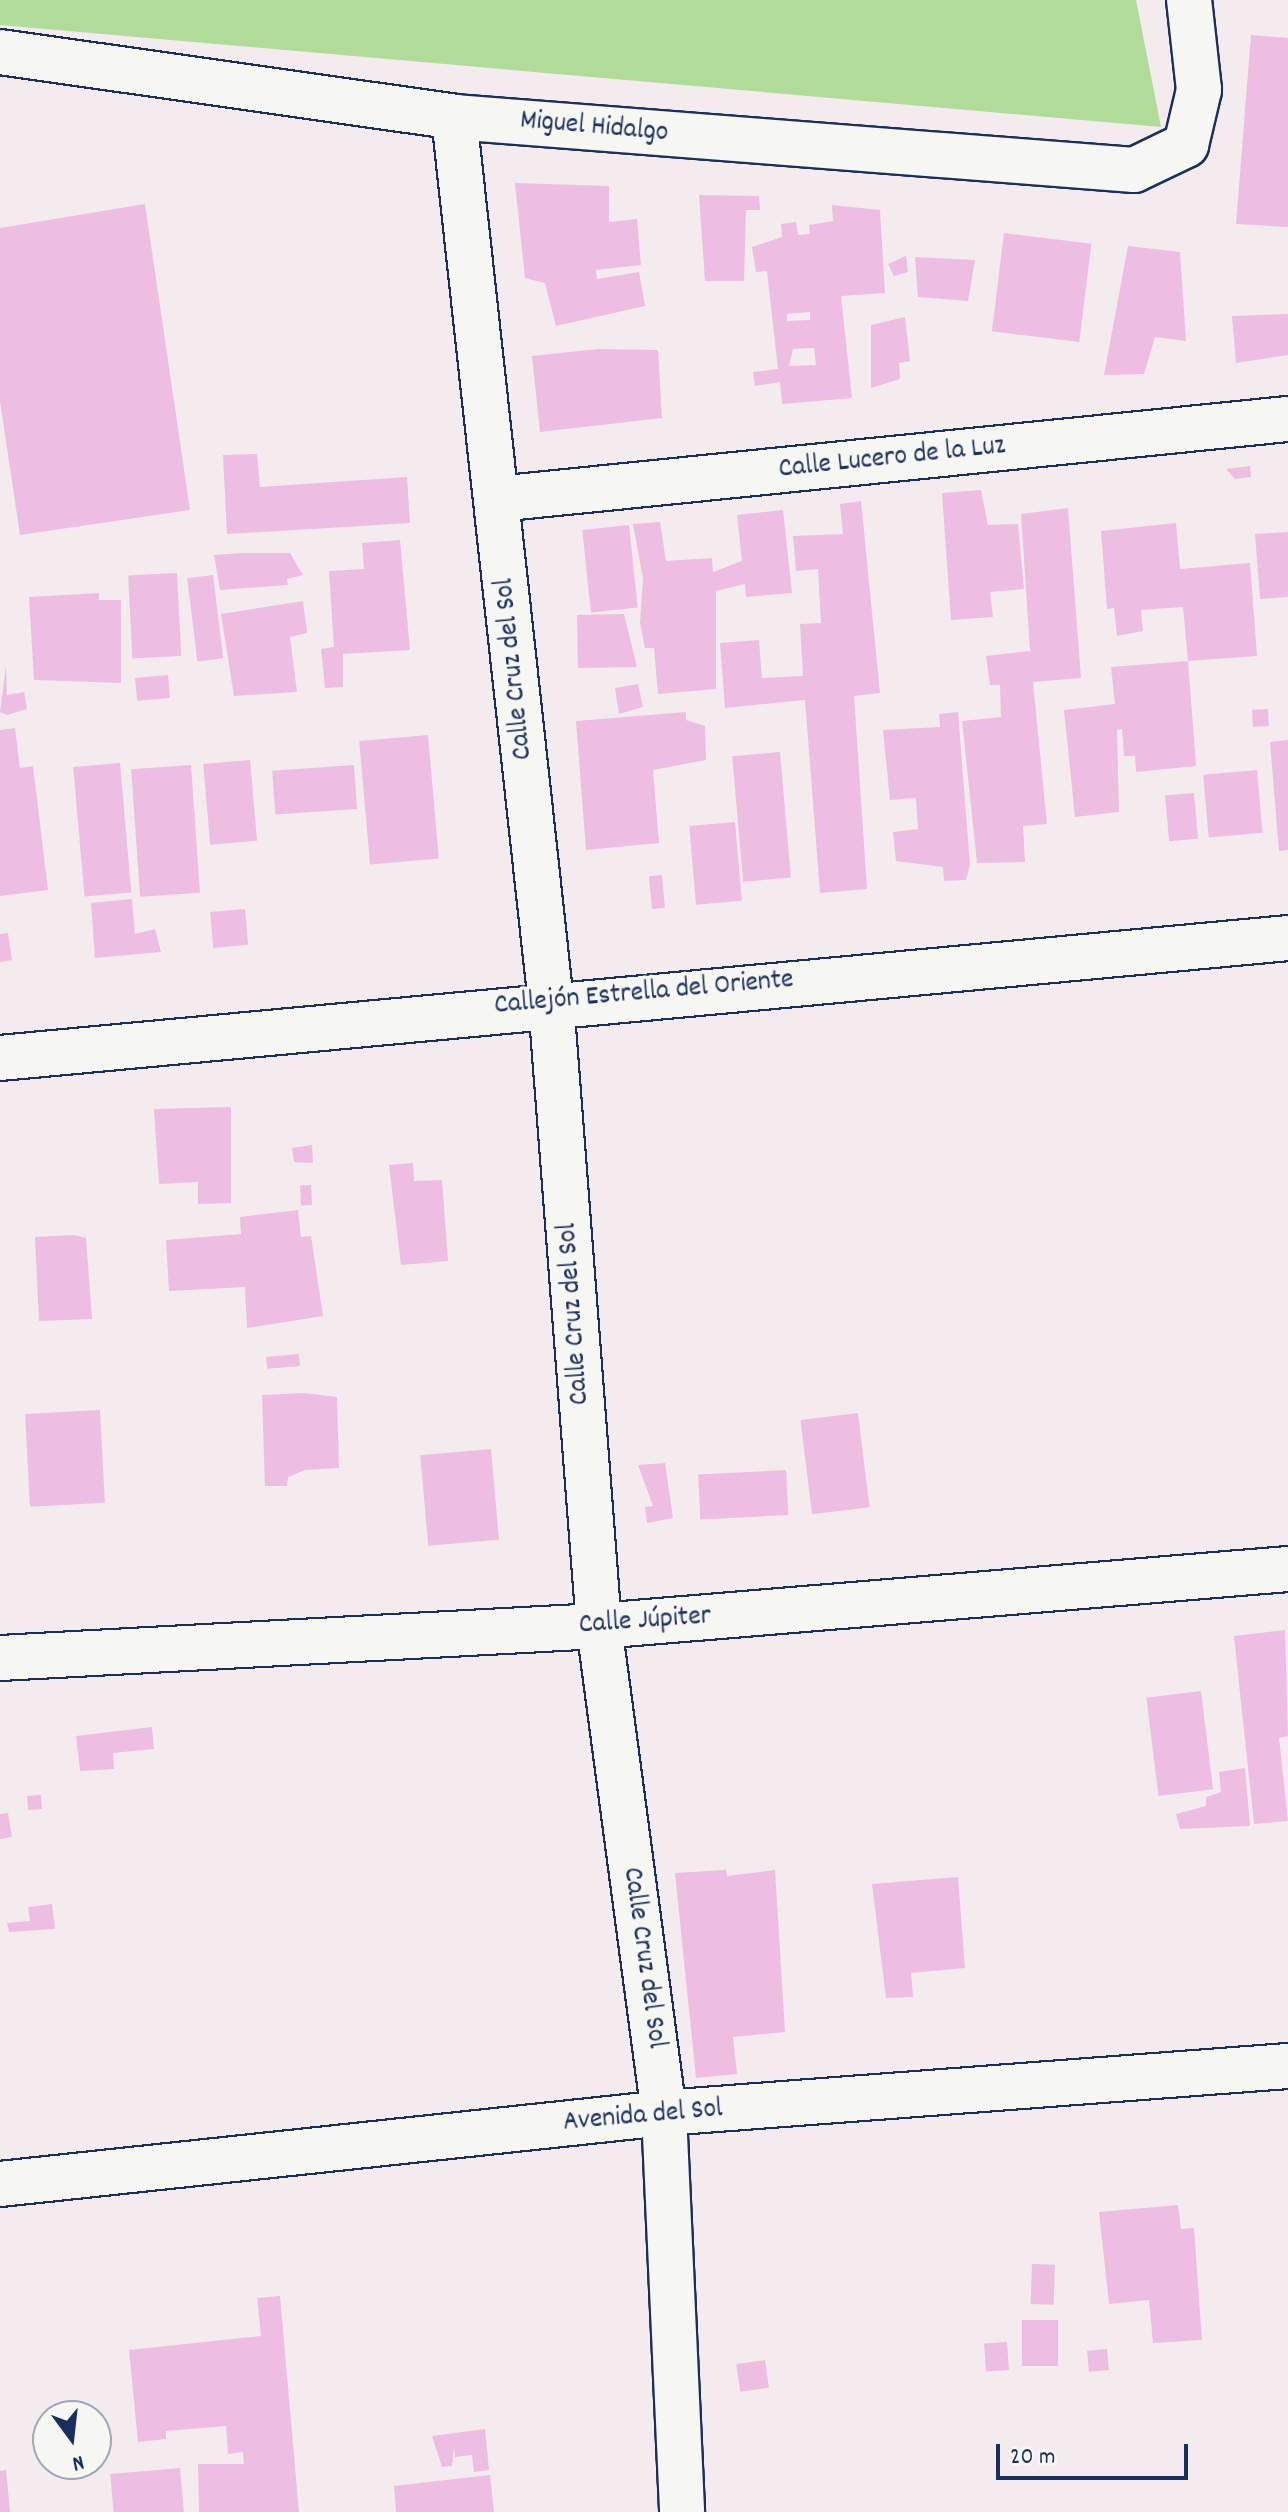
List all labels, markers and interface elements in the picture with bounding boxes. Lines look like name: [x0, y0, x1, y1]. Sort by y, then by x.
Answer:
street label: Miguel Hidalgo: [519, 105, 669, 151]
street label: Calle Lucero de la Luz: [777, 430, 1007, 488]
street label: Calle Cruz del Sol: [489, 577, 541, 761]
street label: Callejón Estrella del Oriente: [493, 964, 795, 1024]
street label: Calle Cruz del Sol: [552, 1222, 598, 1406]
street label: Calle Júpiter: [578, 1601, 712, 1643]
street label: Calle Cruz del Sol: [614, 1865, 672, 2051]
street label: Avenida del Sol: [562, 2093, 724, 2141]
north arrow: [32, 2400, 112, 2480]
scale bar: [1000, 2428, 1192, 2478]
text: 20 m: [1010, 2441, 1056, 2475]
text: N: [69, 2445, 87, 2478]

